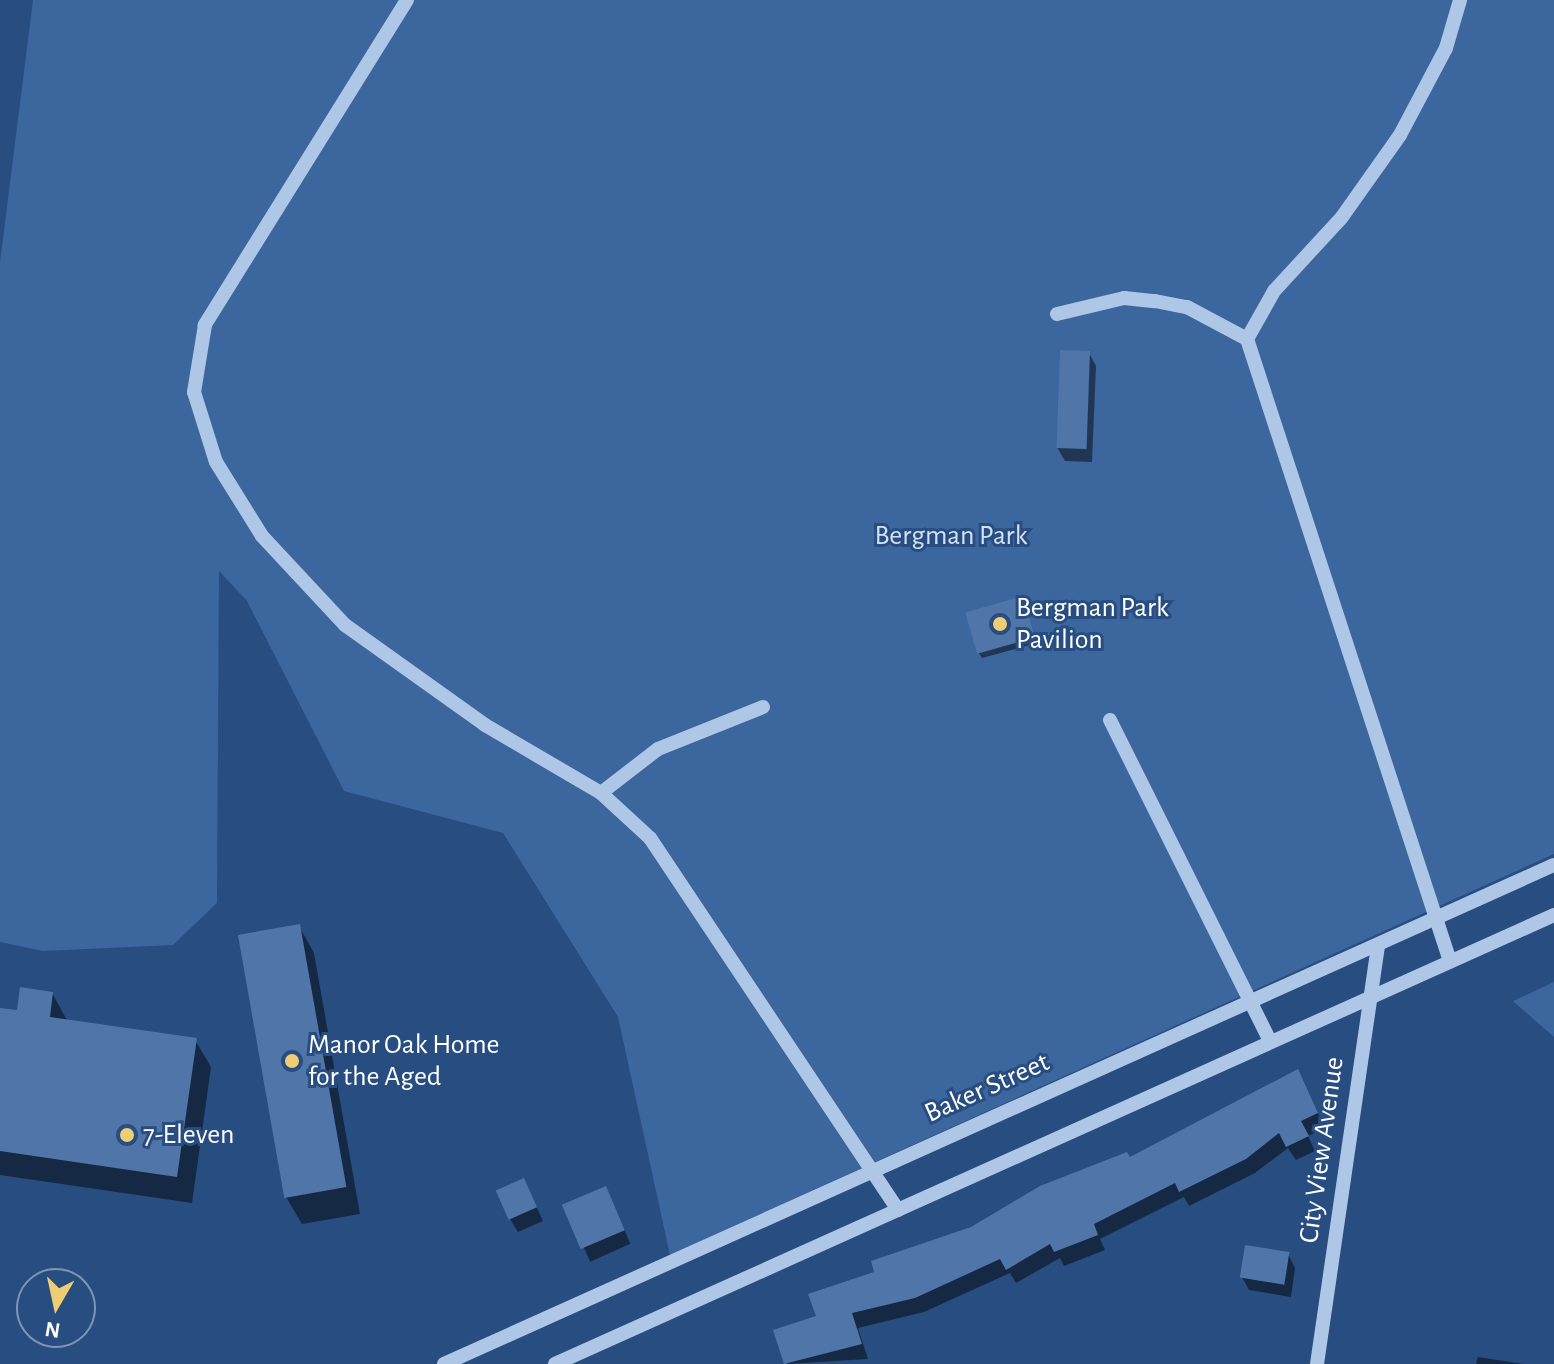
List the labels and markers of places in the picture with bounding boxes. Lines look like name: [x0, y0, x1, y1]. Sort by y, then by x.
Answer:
place label: Bergman Park Pavilion: [1016, 591, 1169, 657]
marker: Bergman Park Pavilion: [991, 615, 1009, 633]
place label: Manor Oak Home for the Aged: [308, 1028, 500, 1094]
marker: Manor Oak Home for the Aged: [283, 1052, 301, 1070]
place label: 7-Eleven: [143, 1118, 235, 1152]
marker: 7-Eleven: [118, 1126, 136, 1144]

